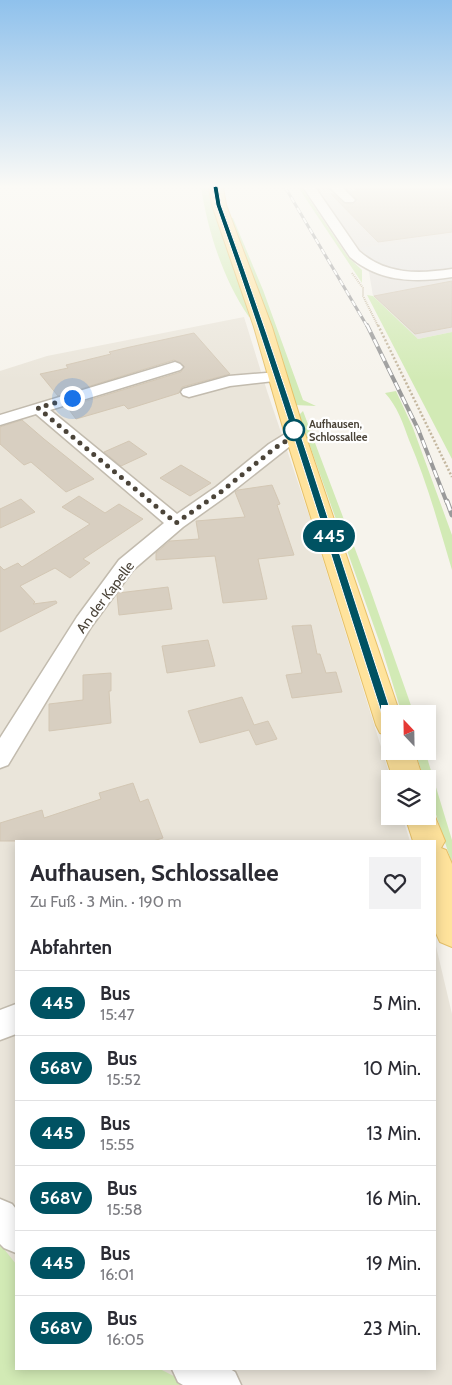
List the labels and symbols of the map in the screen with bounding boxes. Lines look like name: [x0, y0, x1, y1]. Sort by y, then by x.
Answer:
your location: [60, 386, 85, 411]
place label: Aufhausen, Schlossallee: [309, 417, 368, 444]
marker: Aufhausen, Schlossallee: [283, 419, 305, 441]
line badge: 445: [300, 520, 358, 552]
street label: An der Kapelle: [72, 557, 138, 637]
north arrow: [381, 705, 436, 760]

